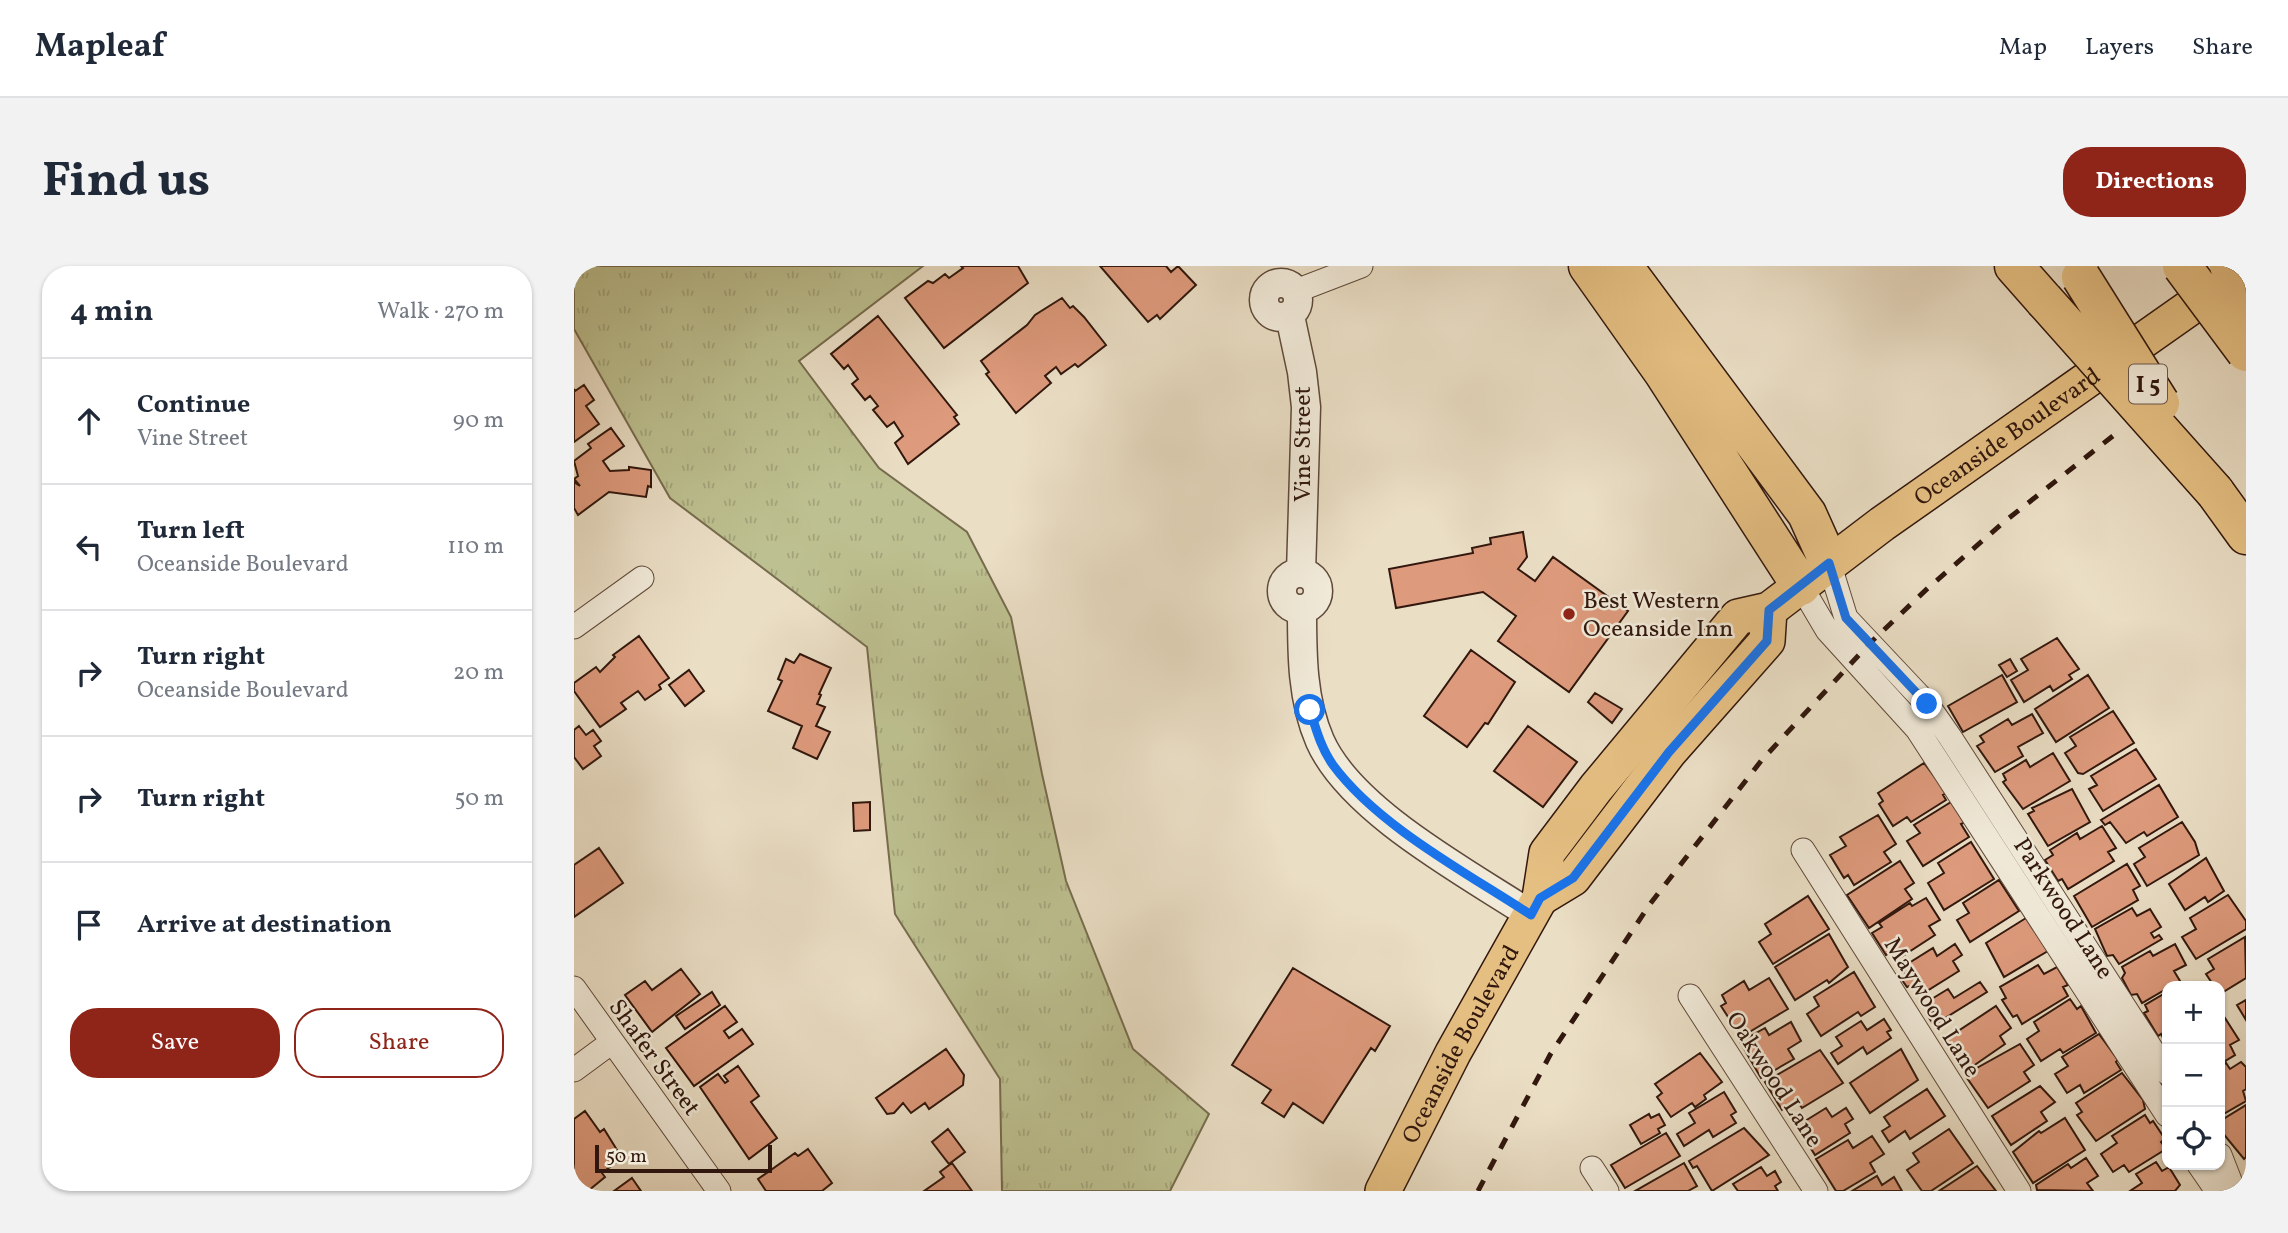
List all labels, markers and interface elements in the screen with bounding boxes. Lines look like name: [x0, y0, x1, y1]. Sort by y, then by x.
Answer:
text: Mapleaf: [35, 25, 165, 71]
text: Map: [1999, 31, 2047, 65]
text: Layers: [2085, 31, 2154, 65]
text: Share: [2192, 31, 2253, 65]
button: Directions: [2063, 147, 2246, 217]
text: Find us: [42, 148, 210, 217]
text: 4 min: [70, 291, 154, 333]
text: Walk · 270 m: [377, 296, 504, 328]
street label: Oceanside Boulevard: [1908, 360, 2108, 515]
road number: I 5: [2129, 365, 2167, 404]
street label: Vine Street: [1287, 386, 1321, 502]
text: Continue: [137, 387, 250, 423]
icon: ahead: [70, 402, 108, 440]
text: 90 m: [453, 405, 504, 437]
text: Vine Street: [137, 423, 248, 455]
text: Turn left: [137, 513, 245, 549]
icon: left: [70, 528, 108, 566]
text: 110 m: [447, 531, 504, 563]
text: Oceanside Boulevard: [137, 549, 349, 581]
place label: Best Western Oceanside Inn: [1583, 585, 1733, 647]
marker: Best Western Oceanside Inn: [1561, 606, 1577, 622]
text: Turn right: [137, 639, 265, 675]
icon: right: [70, 654, 108, 692]
text: 20 m: [453, 657, 504, 689]
text: Oceanside Boulevard: [137, 675, 349, 707]
route end: [1911, 688, 1942, 719]
route start: [1294, 694, 1325, 725]
icon: right: [70, 780, 108, 818]
text: Turn right: [137, 781, 265, 817]
text: 50 m: [455, 783, 504, 815]
street label: Parkwood Lane: [2004, 832, 2121, 986]
icon: arrive: [70, 906, 108, 944]
text: Arrive at destination: [137, 907, 392, 943]
street label: Maywood Lane: [1875, 931, 1988, 1085]
street label: Oceanside Boulevard: [1395, 939, 1529, 1150]
map controls: [2162, 981, 2225, 1170]
button: +: [2162, 981, 2225, 1044]
street label: Shafer Street: [599, 993, 707, 1124]
street label: Oakwood Lane: [1717, 1005, 1830, 1155]
button: Save: [70, 1008, 280, 1078]
button: Share: [294, 1008, 504, 1078]
button: −: [2162, 1044, 2225, 1107]
button: locate: [2162, 1107, 2225, 1170]
scale bar: [595, 1142, 772, 1174]
text: 50 m: [606, 1144, 647, 1170]

